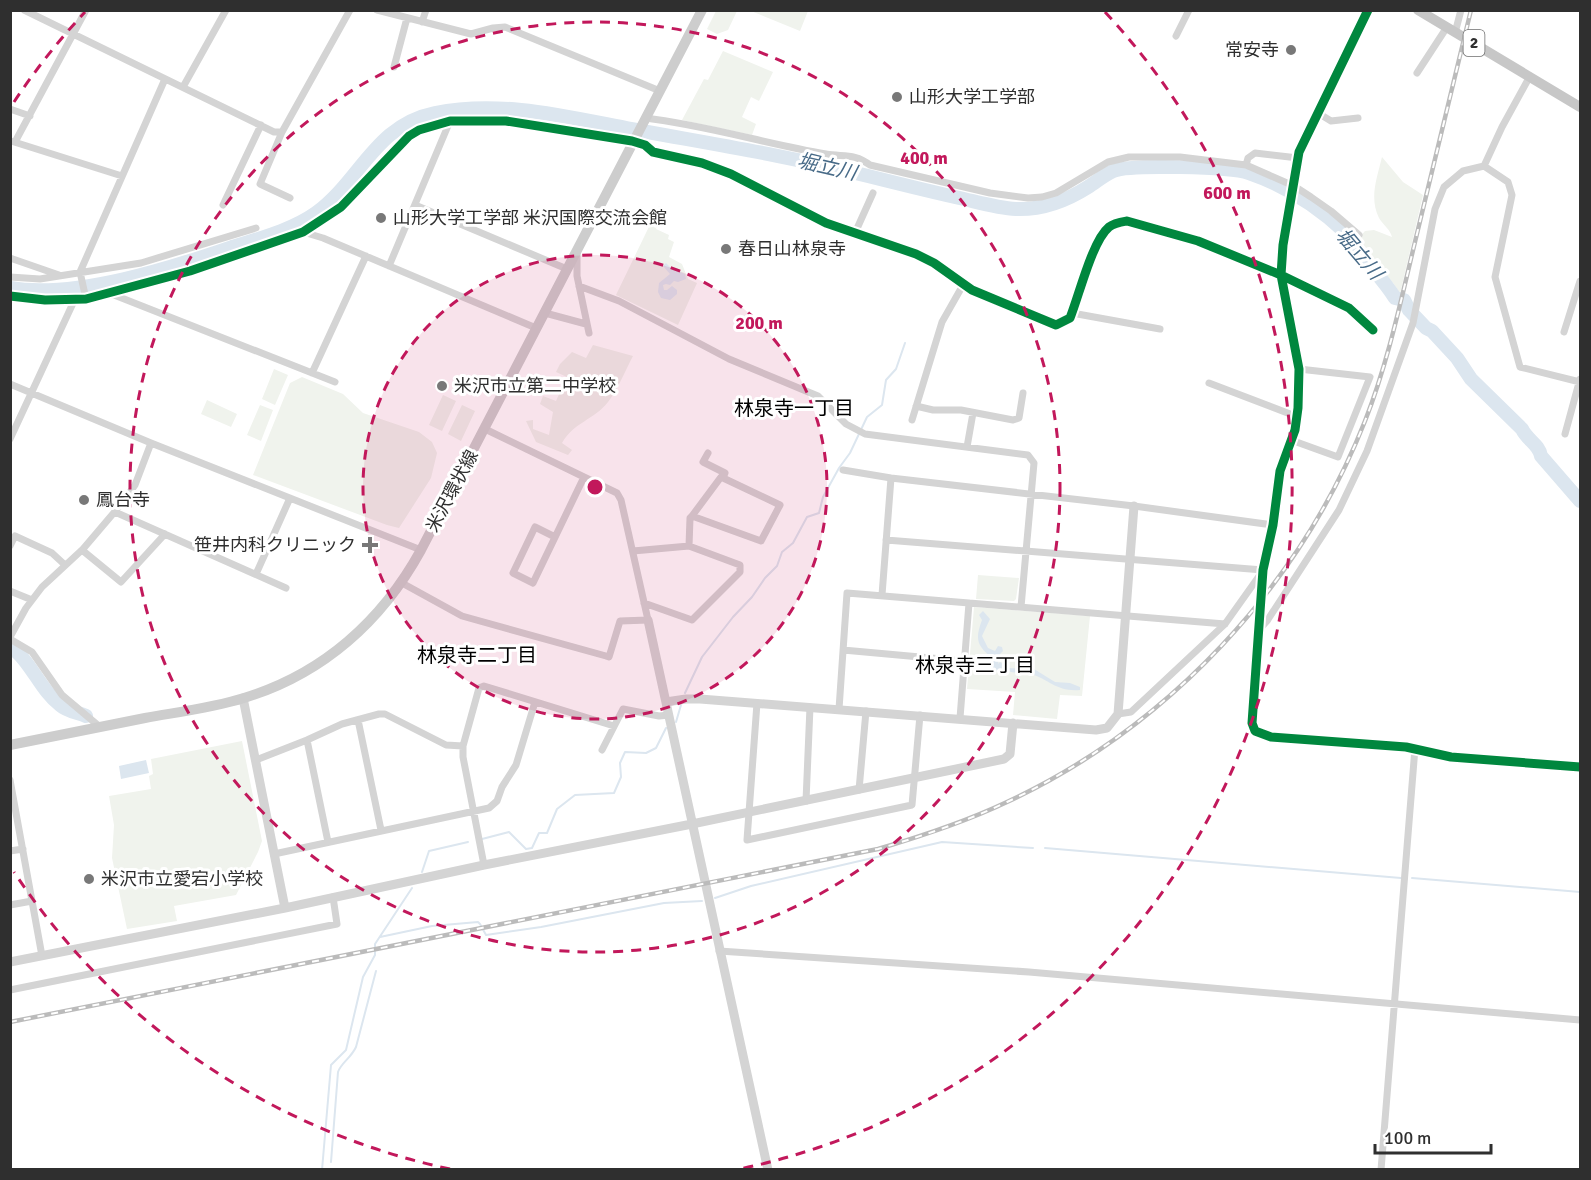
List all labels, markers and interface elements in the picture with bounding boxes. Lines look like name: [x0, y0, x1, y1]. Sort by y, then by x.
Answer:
road number: 2: [1464, 30, 1484, 56]
place label: 常安寺: [1225, 39, 1279, 61]
marker: 常安寺: [1284, 43, 1298, 57]
place label: 山形大学工学部: [909, 86, 1035, 108]
marker: 山形大学工学部: [890, 90, 904, 104]
text: 400 m: [900, 147, 948, 169]
water label: 堀立川: [795, 148, 861, 186]
text: 600 m: [1203, 182, 1251, 204]
place label: 山形大学工学部 米沢国際交流会館: [393, 207, 667, 229]
marker: 山形大学工学部 米沢国際交流会館: [374, 211, 388, 225]
water label: 堀立川: [1330, 223, 1389, 287]
place label: 春日山林泉寺: [738, 238, 846, 260]
marker: 春日山林泉寺: [719, 242, 733, 256]
text: 200 m: [735, 312, 783, 334]
place label: 米沢市立第二中学校: [454, 375, 616, 397]
marker: 米沢市立第二中学校: [435, 379, 449, 393]
district label: 林泉寺一丁目: [734, 396, 854, 421]
street label: 米沢環状線: [421, 446, 483, 536]
centre of rings: [585, 477, 605, 497]
place label: 鳳台寺: [96, 489, 150, 511]
marker: 鳳台寺: [77, 493, 91, 507]
place label: 笹井内科クリニック: [194, 534, 356, 556]
marker: 笹井内科クリニック: [361, 536, 379, 554]
district label: 林泉寺二丁目: [417, 643, 537, 668]
district label: 林泉寺三丁目: [915, 653, 1035, 678]
place label: 米沢市立愛宕小学校: [101, 868, 263, 890]
marker: 米沢市立愛宕小学校: [82, 872, 96, 886]
scale bar: [1375, 1117, 1490, 1155]
text: 100 m: [1384, 1127, 1431, 1149]

